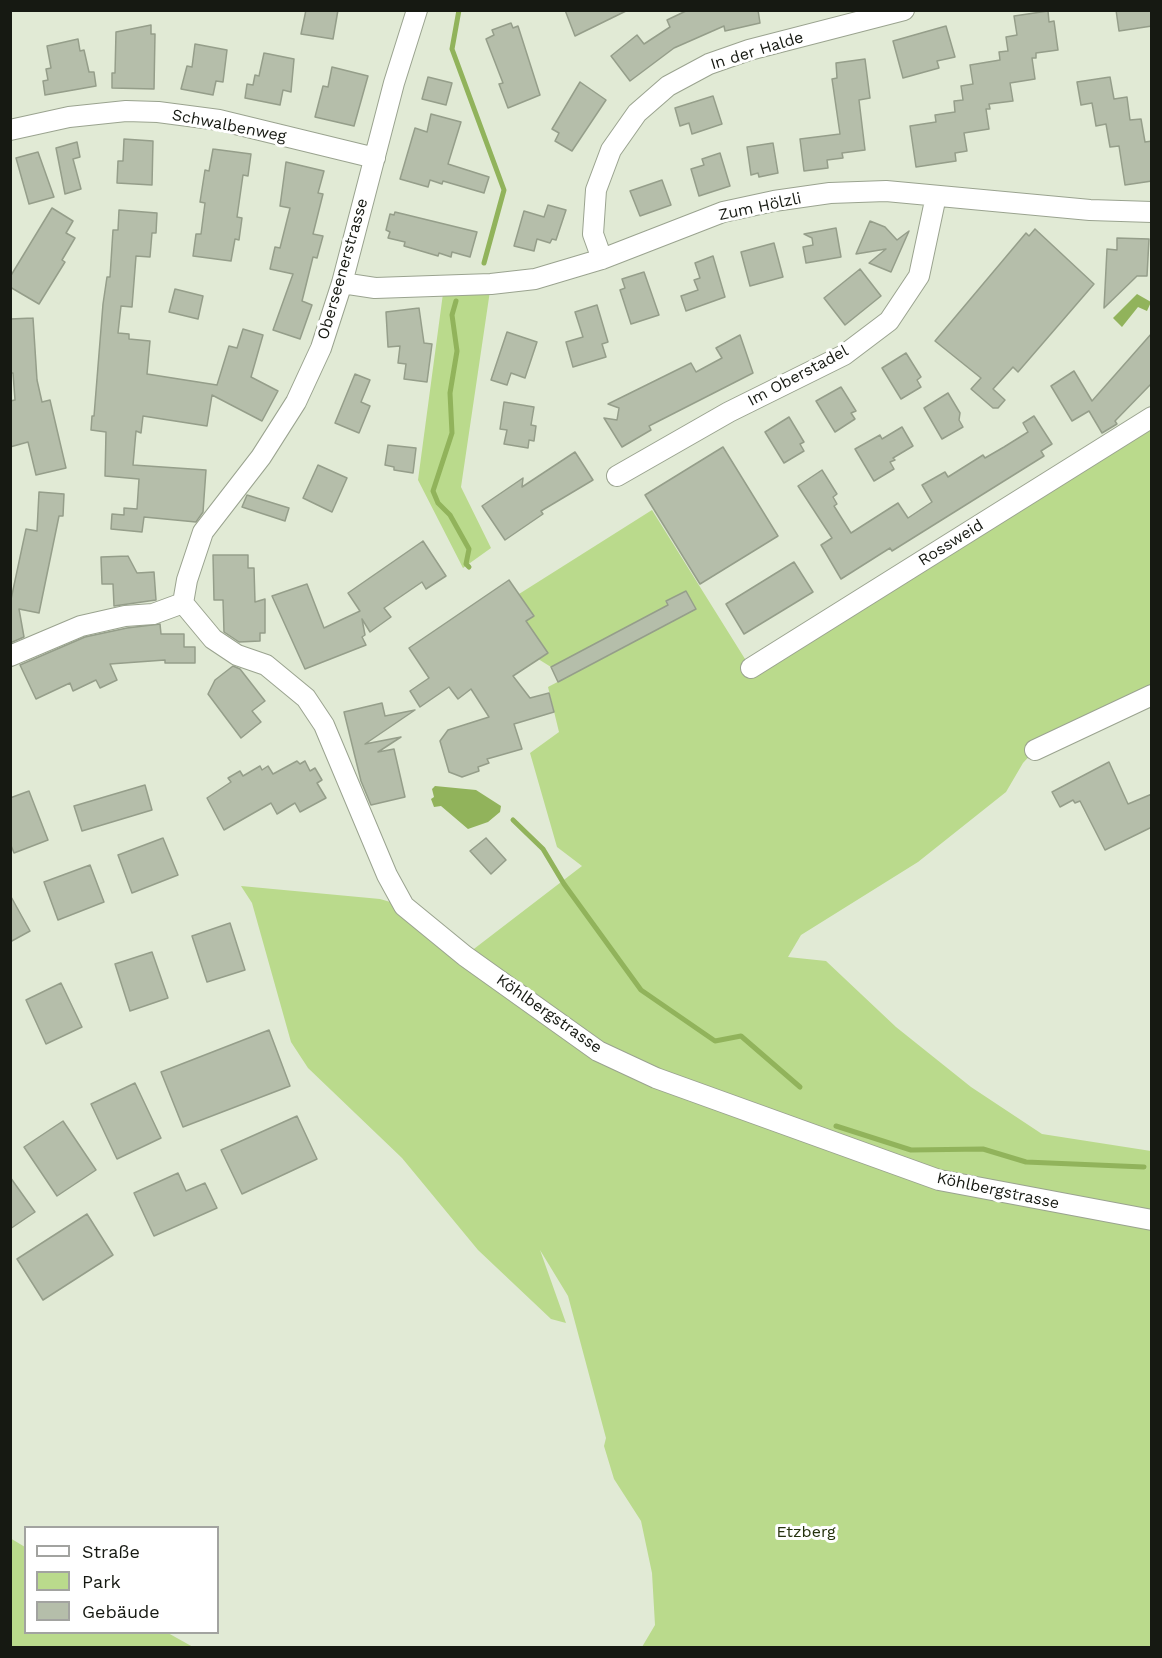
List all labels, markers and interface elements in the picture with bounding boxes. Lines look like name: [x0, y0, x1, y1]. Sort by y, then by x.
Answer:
street label: In der Halde: [708, 28, 806, 74]
street label: Schwalbenweg: [170, 106, 288, 146]
street label: Zum Hölzli: [717, 189, 803, 225]
street label: Oberseenerstrasse: [314, 196, 372, 342]
street label: Im Oberstadel: [744, 341, 852, 411]
street label: Rossweid: [915, 516, 987, 570]
street label: Köhlbergstrasse: [492, 970, 606, 1058]
street label: Köhlbergstrasse: [935, 1169, 1061, 1213]
park label: Etzberg: [776, 1522, 836, 1542]
legend: [24, 1526, 219, 1634]
text: Straße: [82, 1541, 140, 1562]
text: Park: [82, 1571, 121, 1592]
text: Gebäude: [82, 1601, 160, 1622]

